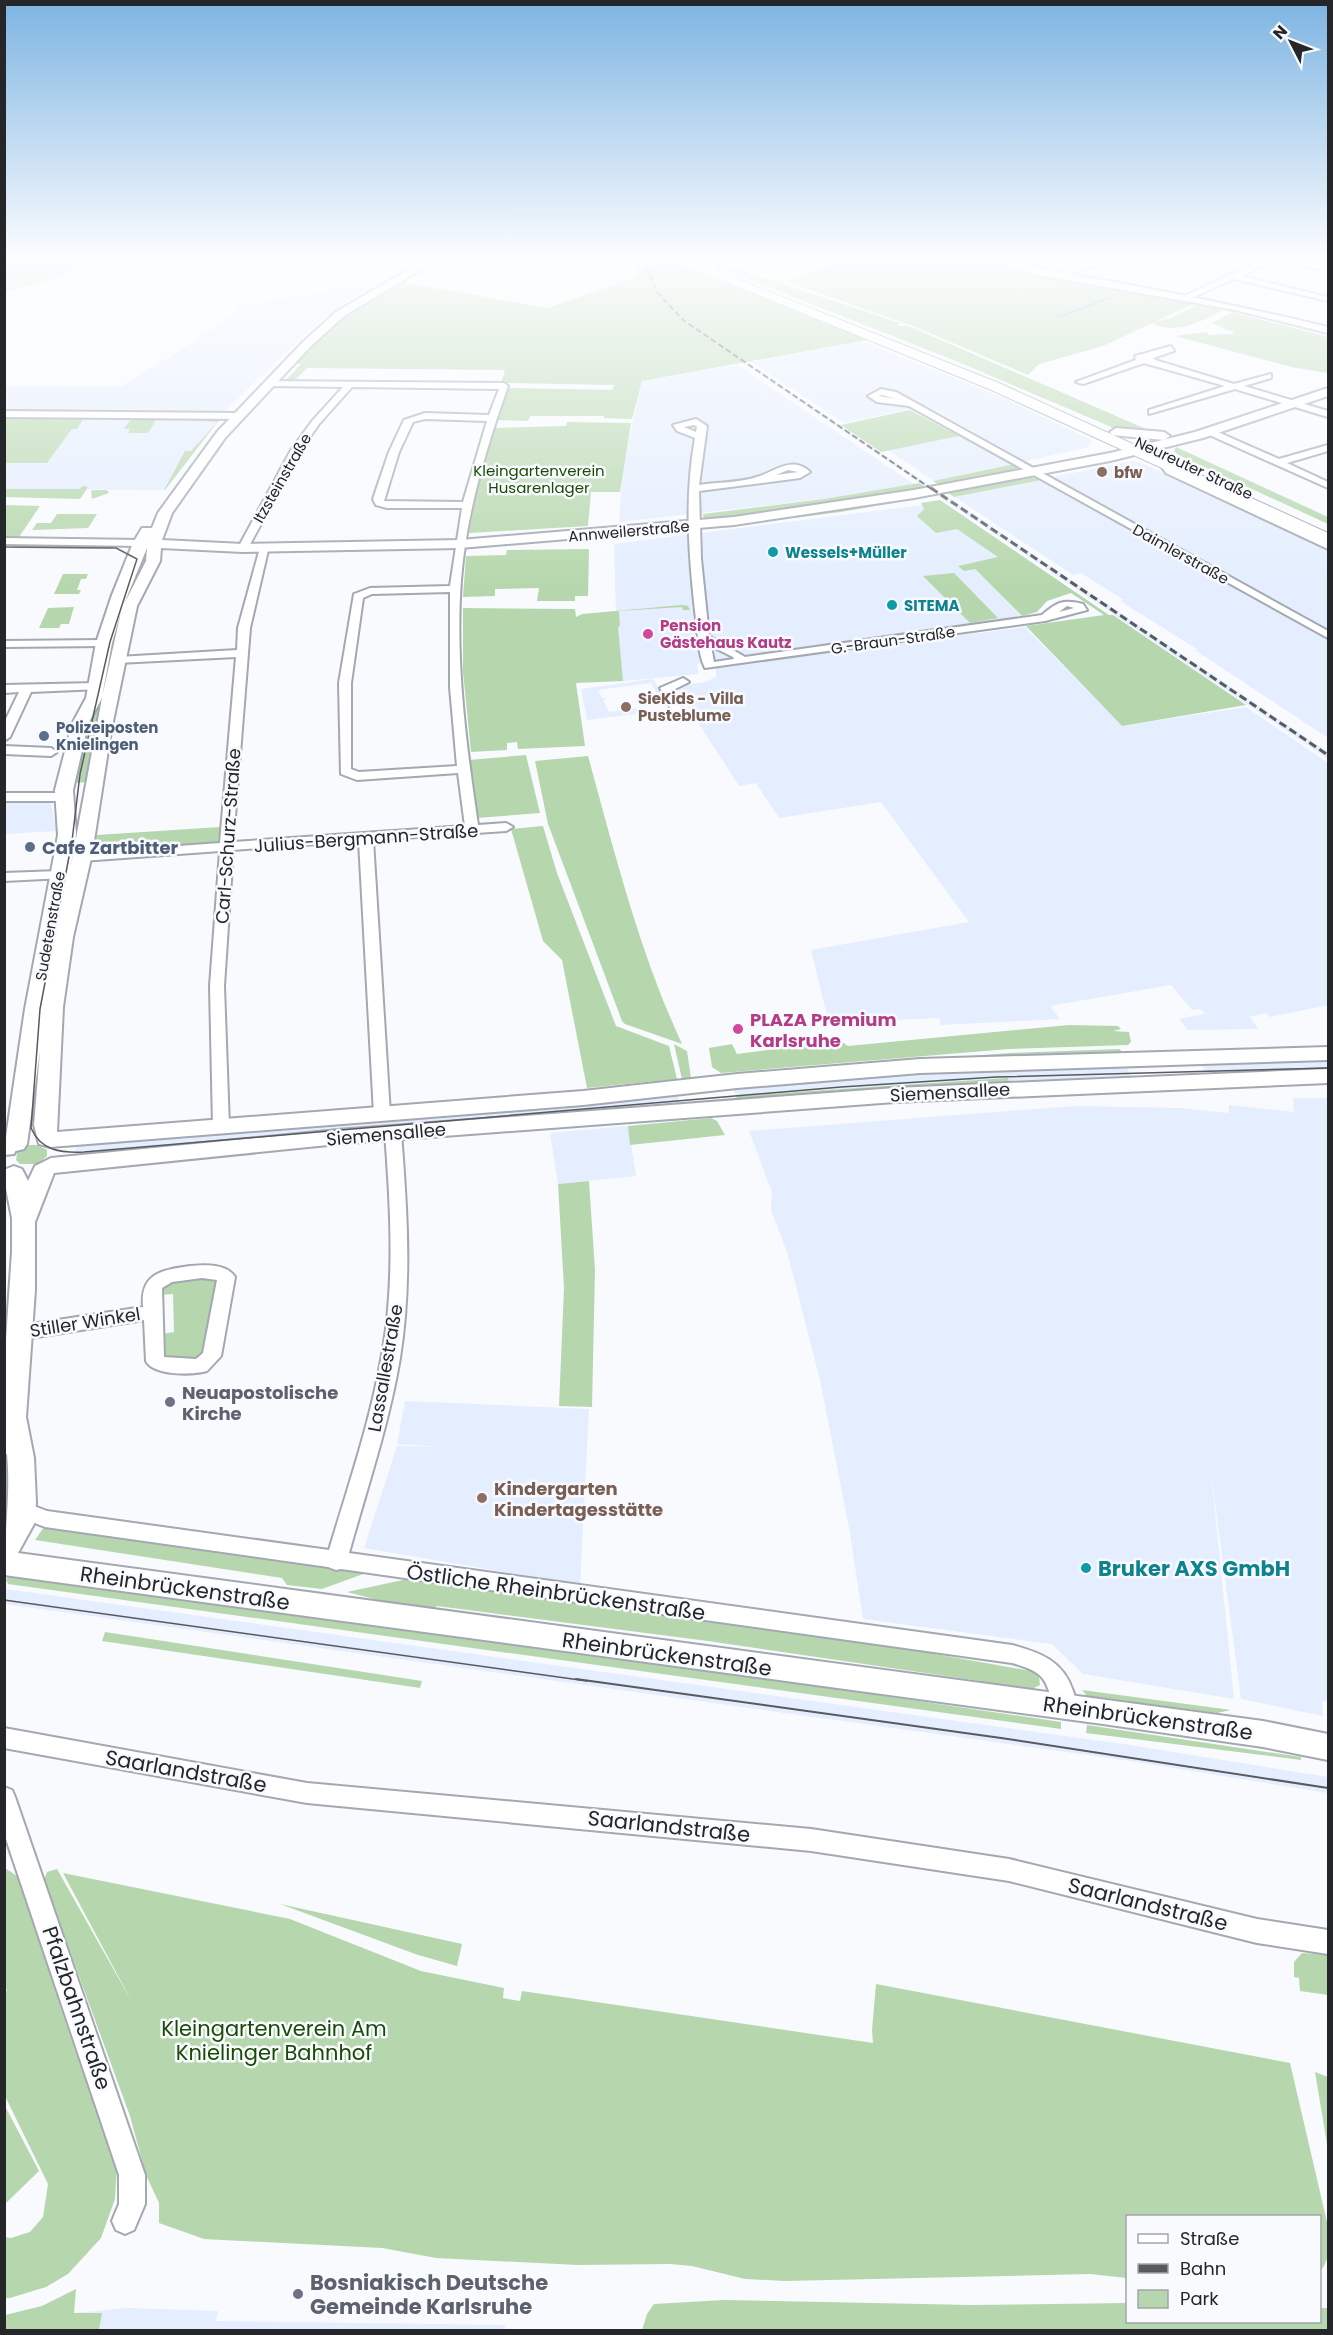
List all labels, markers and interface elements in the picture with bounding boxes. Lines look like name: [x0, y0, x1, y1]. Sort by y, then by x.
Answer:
north arrow: [1261, 12, 1321, 72]
text: N: [1268, 20, 1293, 44]
street label: Itzsteinstraße: [248, 429, 316, 527]
street label: Neureuter Straße: [1132, 431, 1256, 505]
park label: Kleingartenverein Husarenlager: [473, 460, 605, 498]
place label: bfw: [1114, 462, 1143, 483]
marker: bfw: [1095, 465, 1109, 479]
street label: Annweilerstraße: [567, 515, 691, 547]
street label: Daimlerstraße: [1129, 519, 1233, 589]
place label: Wessels+Müller: [785, 542, 907, 563]
marker: Wessels+Müller: [766, 545, 780, 559]
place label: SITEMA: [904, 595, 959, 616]
marker: SITEMA: [885, 598, 899, 612]
place label: Pension Gästehaus Kautz: [660, 615, 792, 653]
street label: G.-Braun-Straße: [830, 621, 956, 659]
marker: Pension Gästehaus Kautz: [641, 627, 655, 641]
place label: SieKids - Villa Pusteblume: [638, 688, 744, 726]
marker: SieKids - Villa Pusteblume: [619, 700, 633, 714]
place label: Polizeiposten Knielingen: [56, 717, 158, 755]
marker: Polizeiposten Knielingen: [37, 729, 51, 743]
street label: Carl-Schurz-Straße: [209, 747, 247, 925]
street label: Julius-Bergmann-Straße: [253, 818, 479, 858]
place label: Cafe Zartbitter: [42, 835, 179, 860]
marker: Cafe Zartbitter: [23, 840, 37, 854]
street label: Sudetenstraße: [30, 870, 70, 982]
place label: PLAZA Premium Karlsruhe: [750, 1007, 896, 1053]
marker: PLAZA Premium Karlsruhe: [731, 1022, 745, 1036]
street label: Siemensallee: [889, 1076, 1011, 1108]
street label: Siemensallee: [325, 1116, 447, 1152]
street label: Stiller Winkel: [28, 1301, 142, 1343]
street label: Lassallestraße: [361, 1302, 409, 1434]
place label: Neuapostolische Kirche: [182, 1380, 338, 1426]
marker: Neuapostolische Kirche: [163, 1395, 177, 1409]
place label: Kindergarten Kindertagesstätte: [494, 1476, 663, 1522]
marker: Kindergarten Kindertagesstätte: [475, 1491, 489, 1505]
place label: Bruker AXS GmbH: [1098, 1554, 1290, 1583]
street label: Östliche Rheinbrückenstraße: [405, 1557, 707, 1627]
street label: Rheinbrückenstraße: [78, 1559, 292, 1617]
marker: Bruker AXS GmbH: [1079, 1561, 1093, 1575]
street label: Rheinbrückenstraße: [560, 1625, 774, 1683]
street label: Rheinbrückenstraße: [1041, 1689, 1255, 1747]
street label: Saarlandstraße: [103, 1743, 269, 1799]
street label: Saarlandstraße: [586, 1803, 752, 1849]
street label: Saarlandstraße: [1065, 1870, 1231, 1938]
street label: Pfalzbahnstraße: [35, 1922, 119, 2094]
park label: Kleingartenverein Am Knielinger Bahnhof: [161, 2014, 387, 2067]
legend: [1126, 2215, 1321, 2323]
text: Straße: [1180, 2226, 1239, 2251]
text: Bahn: [1180, 2256, 1226, 2281]
place label: Bosniakisch Deutsche Gemeinde Karlsruhe: [310, 2268, 548, 2321]
text: Park: [1180, 2286, 1219, 2311]
marker: Bosniakisch Deutsche Gemeinde Karlsruhe: [291, 2287, 305, 2301]

